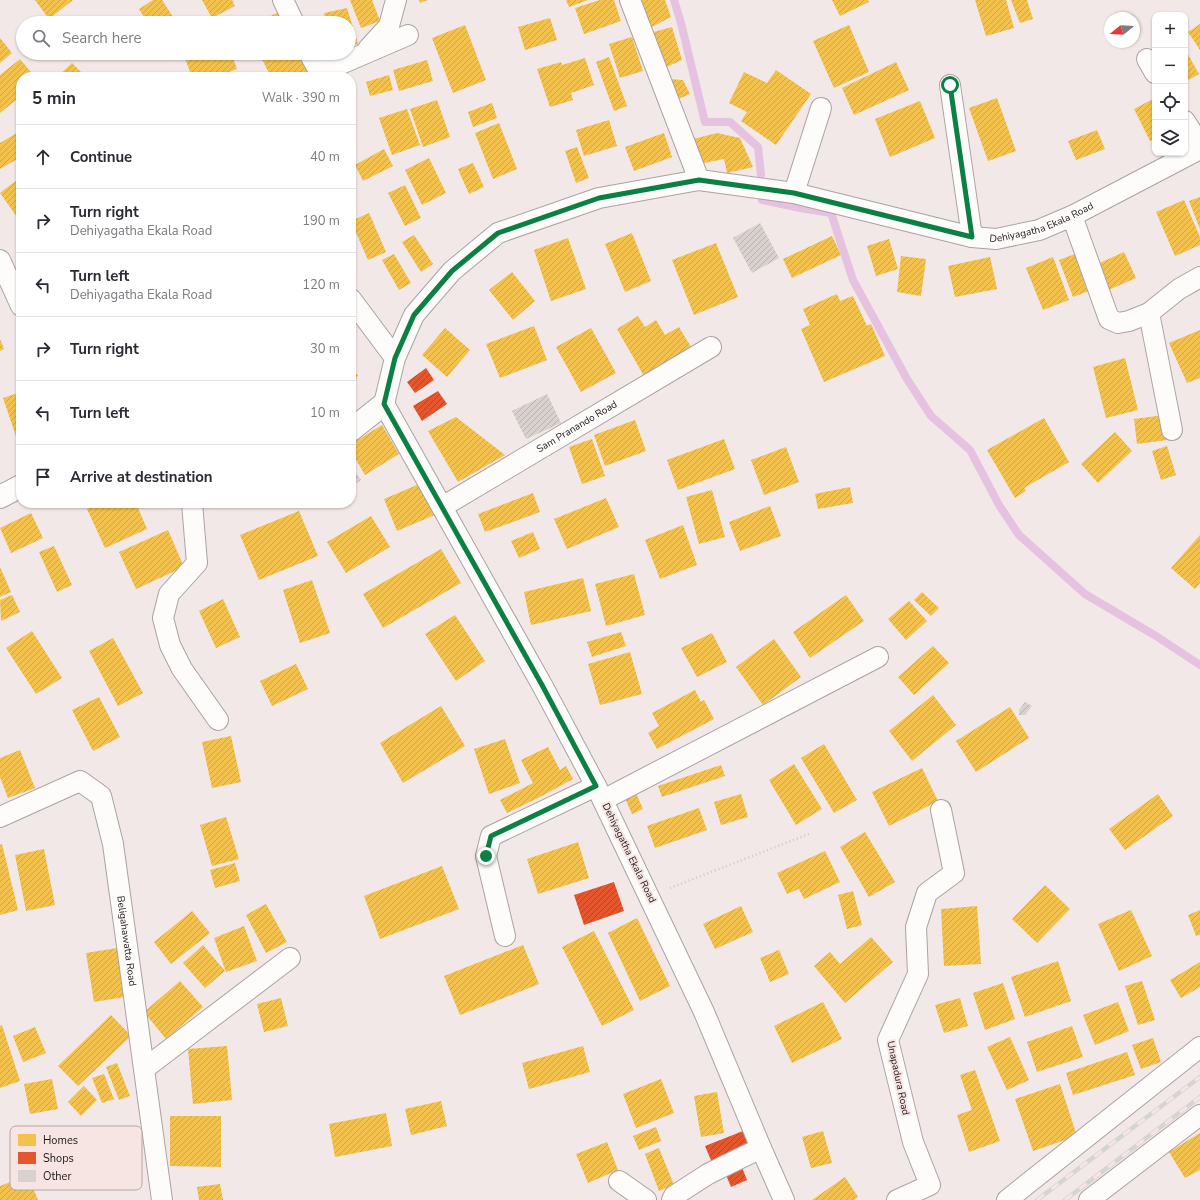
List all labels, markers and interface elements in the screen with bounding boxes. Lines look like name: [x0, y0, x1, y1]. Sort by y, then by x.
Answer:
north arrow: [1104, 12, 1140, 48]
map controls: [1152, 12, 1188, 156]
button: +: [1152, 12, 1188, 48]
search box: [16, 16, 356, 60]
icon: search: [30, 27, 52, 49]
text: Search here: [62, 28, 142, 48]
button: −: [1152, 48, 1188, 84]
route start: [941, 76, 959, 94]
button: locate: [1152, 84, 1188, 120]
text: 5 min: [32, 87, 76, 110]
text: Walk · 390 m: [262, 89, 340, 107]
button: layers: [1152, 120, 1188, 156]
icon: ahead: [32, 146, 54, 168]
text: Continue: [70, 147, 132, 167]
text: 40 m: [310, 148, 340, 166]
street label: Dehiyagatha Ekala Road: [989, 199, 1096, 246]
text: Turn right: [70, 202, 139, 222]
icon: right: [32, 210, 54, 232]
text: 190 m: [302, 212, 340, 230]
text: Dehiyagatha Ekala Road: [70, 222, 212, 240]
text: Turn left: [70, 266, 129, 286]
icon: left: [32, 274, 54, 296]
text: 120 m: [302, 276, 340, 294]
text: Dehiyagatha Ekala Road: [70, 286, 212, 304]
icon: right: [32, 338, 54, 360]
text: Turn right: [70, 339, 139, 359]
text: 30 m: [310, 340, 340, 358]
street label: Sam Pranando Road: [534, 397, 620, 456]
icon: left: [32, 402, 54, 424]
text: Turn left: [70, 403, 129, 423]
text: 10 m: [310, 404, 340, 422]
icon: arrive: [32, 466, 54, 488]
text: Arrive at destination: [70, 467, 213, 487]
street label: Dehiyagatha Ekala Road: [599, 801, 659, 905]
route end: [477, 847, 495, 865]
street label: Beligahawatta Road: [113, 895, 140, 987]
street label: Unapadura Road: [883, 1040, 913, 1117]
legend: [10, 1126, 142, 1190]
text: Homes: [43, 1133, 78, 1148]
text: Shops: [43, 1151, 74, 1166]
text: Other: [43, 1169, 71, 1184]

